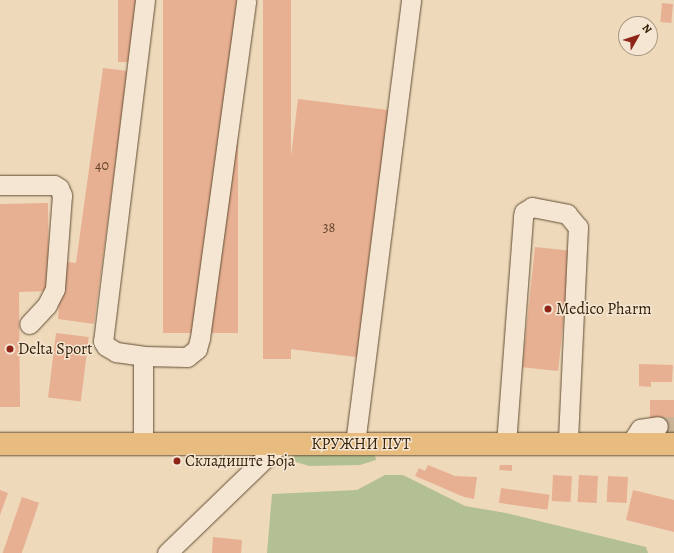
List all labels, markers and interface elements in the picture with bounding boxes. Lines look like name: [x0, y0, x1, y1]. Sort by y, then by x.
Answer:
north arrow: [618, 16, 658, 56]
text: N: [639, 21, 655, 37]
house number: 40: [95, 158, 109, 174]
house number: 38: [323, 220, 335, 236]
place label: Medico Pharm: [556, 299, 651, 319]
marker: Medico Pharm: [543, 304, 553, 314]
place label: Delta Sport: [18, 339, 93, 359]
marker: Delta Sport: [5, 344, 15, 354]
street label: КРУЖНИ ПУТ: [311, 434, 411, 454]
place label: Складиште Боја: [185, 451, 295, 471]
marker: Складиште Боја: [172, 456, 182, 466]

